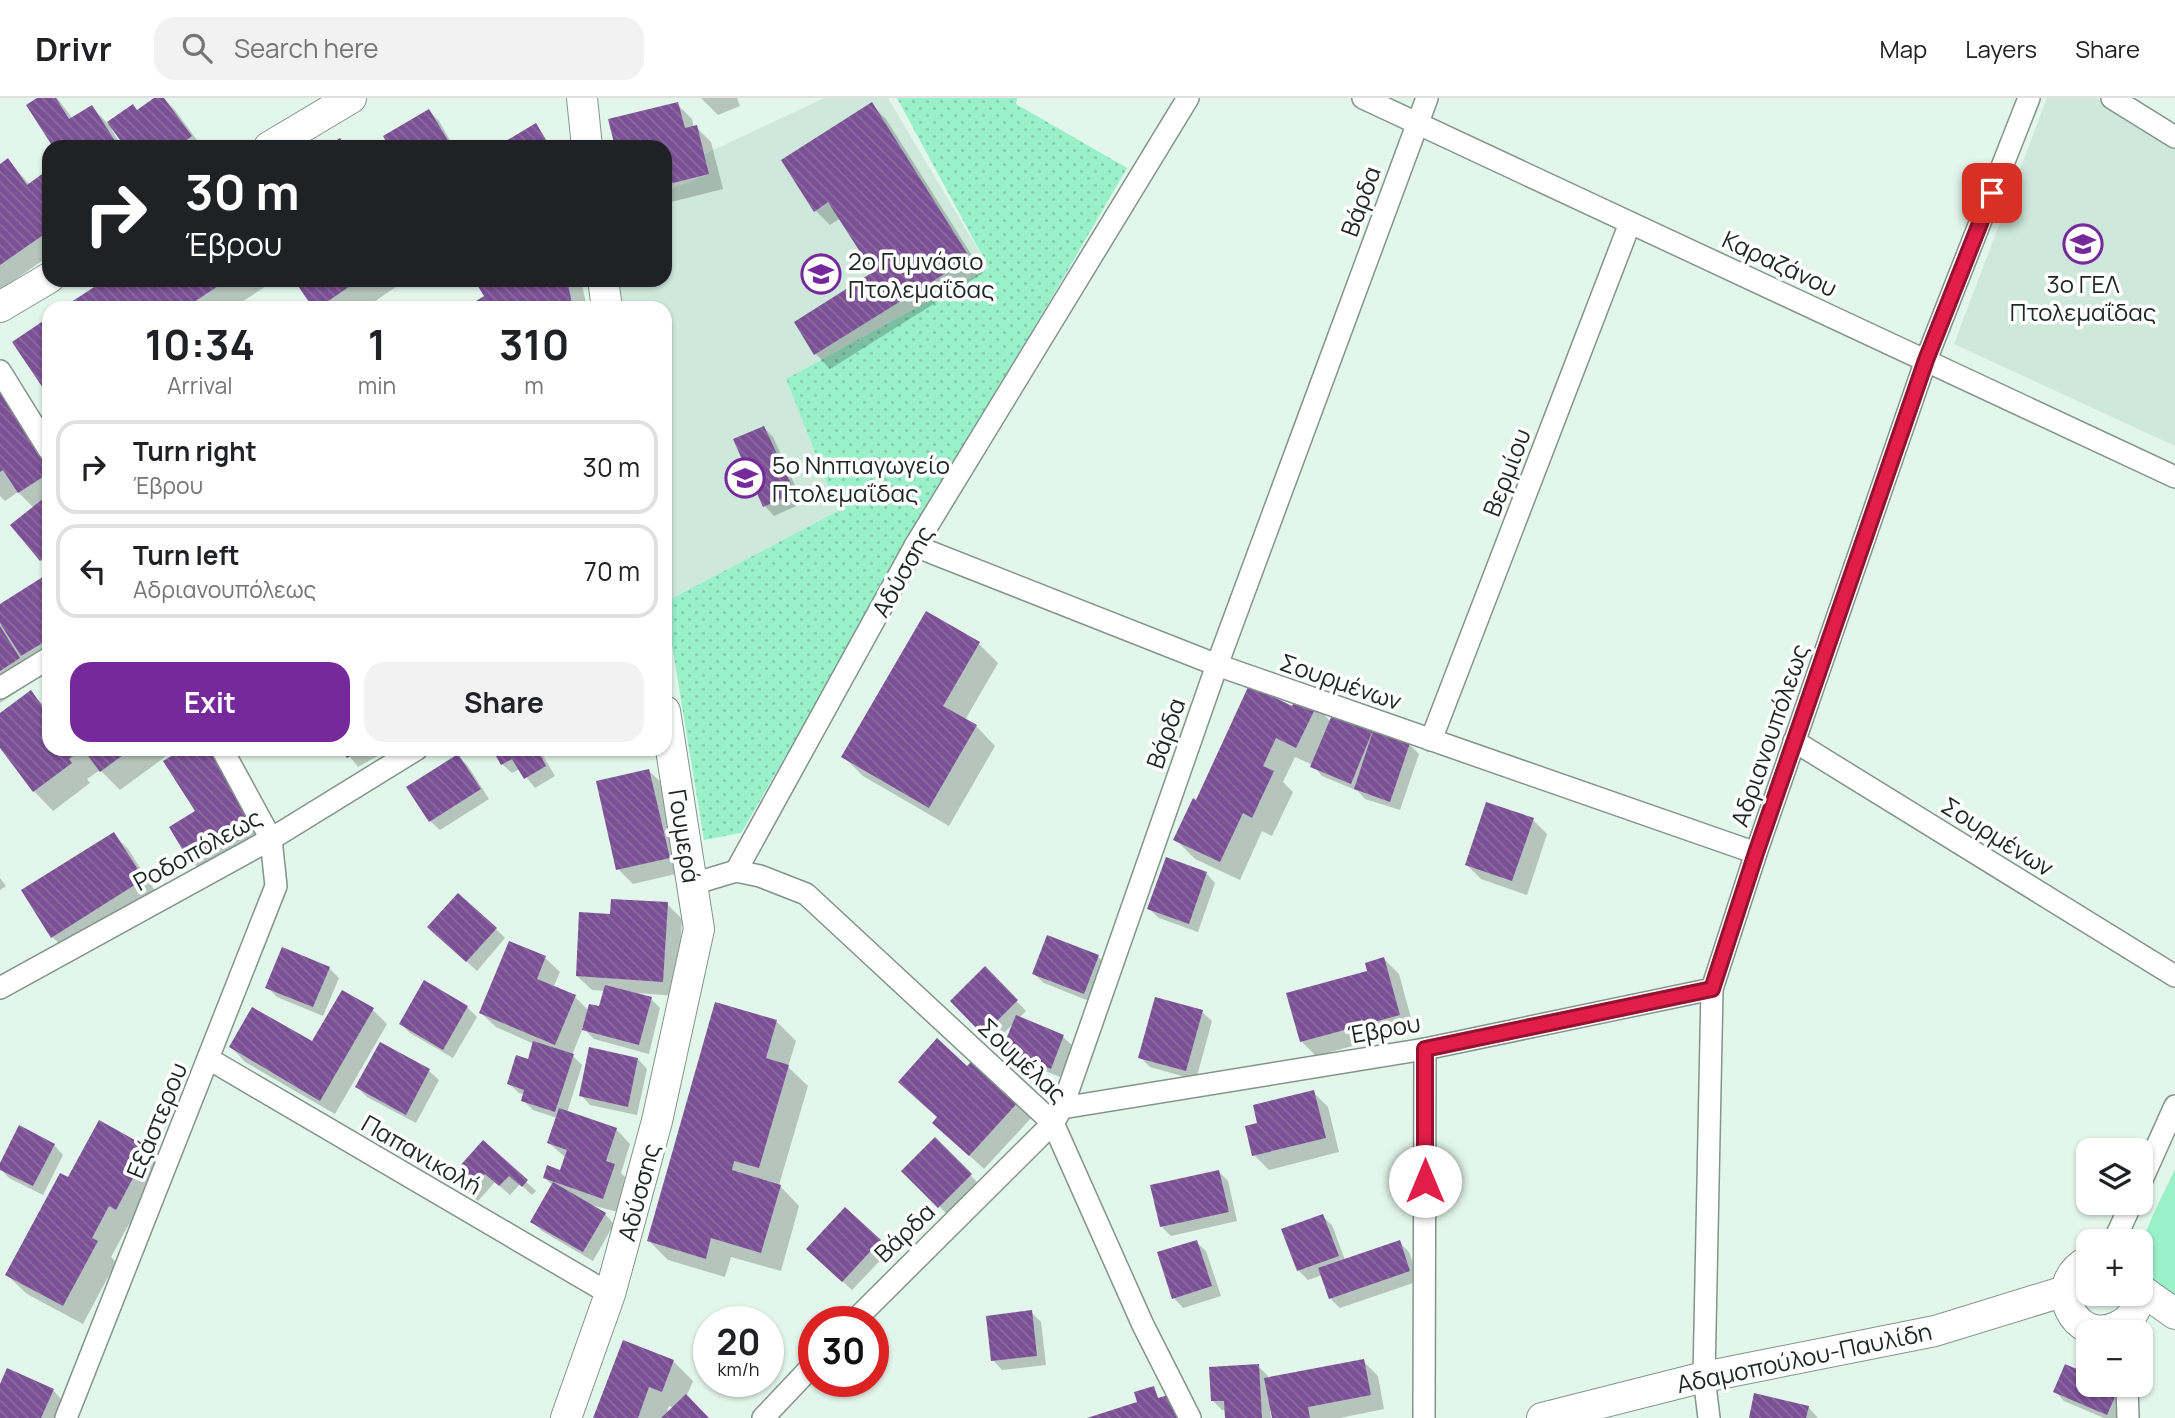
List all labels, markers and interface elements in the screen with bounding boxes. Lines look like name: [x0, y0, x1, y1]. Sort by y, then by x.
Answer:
search box: [154, 17, 644, 80]
text: Drivr: [35, 26, 112, 71]
icon: search: [178, 29, 216, 67]
text: Search here: [234, 30, 378, 66]
text: Map: [1880, 32, 1927, 65]
text: Layers: [1965, 32, 2037, 65]
text: Share: [2075, 32, 2140, 65]
text: 30 m: [185, 158, 300, 225]
street label: Βάρδα: [1332, 161, 1388, 241]
pin: [1962, 163, 2022, 223]
icon: right: [70, 168, 161, 259]
icon: arrive: [1973, 174, 2011, 212]
text: Έβρου: [185, 222, 282, 266]
street label: Καραζάνου: [1717, 222, 1843, 304]
school or university icon: 3ο ΓΕΛ Πτολεμαΐδας: [2062, 223, 2104, 265]
place label: 2ο Γυμνάσιο Πτολεμαΐδας: [848, 244, 994, 305]
school or university icon: 2ο Γυμνάσιο Πτολεμαΐδας: [800, 253, 842, 295]
place label: 3ο ΓΕΛ Πτολεμαΐδας: [2010, 267, 2156, 328]
text: 10:34: [145, 315, 255, 373]
text: 1: [368, 315, 386, 373]
text: 310: [499, 315, 569, 373]
text: Arrival: [167, 369, 233, 401]
text: min: [358, 369, 396, 401]
text: m: [524, 369, 544, 401]
street label: Βερμίου: [1474, 423, 1538, 521]
text: Turn right: [133, 433, 257, 469]
icon: right: [74, 448, 112, 486]
place label: 5ο Νηπιαγωγείο Πτολεμαΐδας: [772, 448, 950, 509]
text: 30 m: [583, 449, 640, 485]
school or university icon: 5ο Νηπιαγωγείο Πτολεμαΐδας: [724, 457, 766, 499]
text: Έβρου: [133, 469, 203, 501]
street label: Αδύσσης: [863, 519, 941, 623]
text: Turn left: [133, 537, 240, 573]
icon: left: [74, 552, 112, 590]
text: 70 m: [584, 553, 640, 589]
text: Αδριανουπόλεως: [133, 573, 316, 605]
street label: Αδριανουπόλεως: [1722, 639, 1816, 831]
street label: Σουρμένων: [1276, 645, 1406, 717]
button: Exit: [70, 662, 350, 742]
button: Share: [364, 662, 644, 742]
street label: Βάρδα: [1138, 693, 1192, 773]
street label: Γουμερά: [661, 787, 709, 885]
street label: Σουρμένων: [1936, 788, 2060, 884]
street label: Ροδοπόλεως: [127, 800, 267, 898]
street label: Έβρου: [1345, 1005, 1423, 1051]
street label: Σουμέλας: [971, 1010, 1075, 1110]
street label: Εξάστερου: [118, 1057, 194, 1183]
street label: Παπανικολή: [356, 1106, 488, 1202]
map controls: [2076, 1138, 2153, 1397]
button: layers: [2076, 1138, 2153, 1215]
street label: Αδύσσης: [609, 1140, 667, 1244]
position arrow: [1388, 1144, 1462, 1218]
street label: Βάρδα: [866, 1195, 942, 1269]
button: +: [2076, 1229, 2153, 1306]
speed limit sign: 30: [798, 1306, 889, 1397]
street label: Αδαμοπούλου-Παυλίδη: [1673, 1314, 1935, 1400]
text: 20: [717, 1318, 760, 1366]
button: −: [2076, 1320, 2153, 1397]
text: km/h: [718, 1357, 759, 1381]

